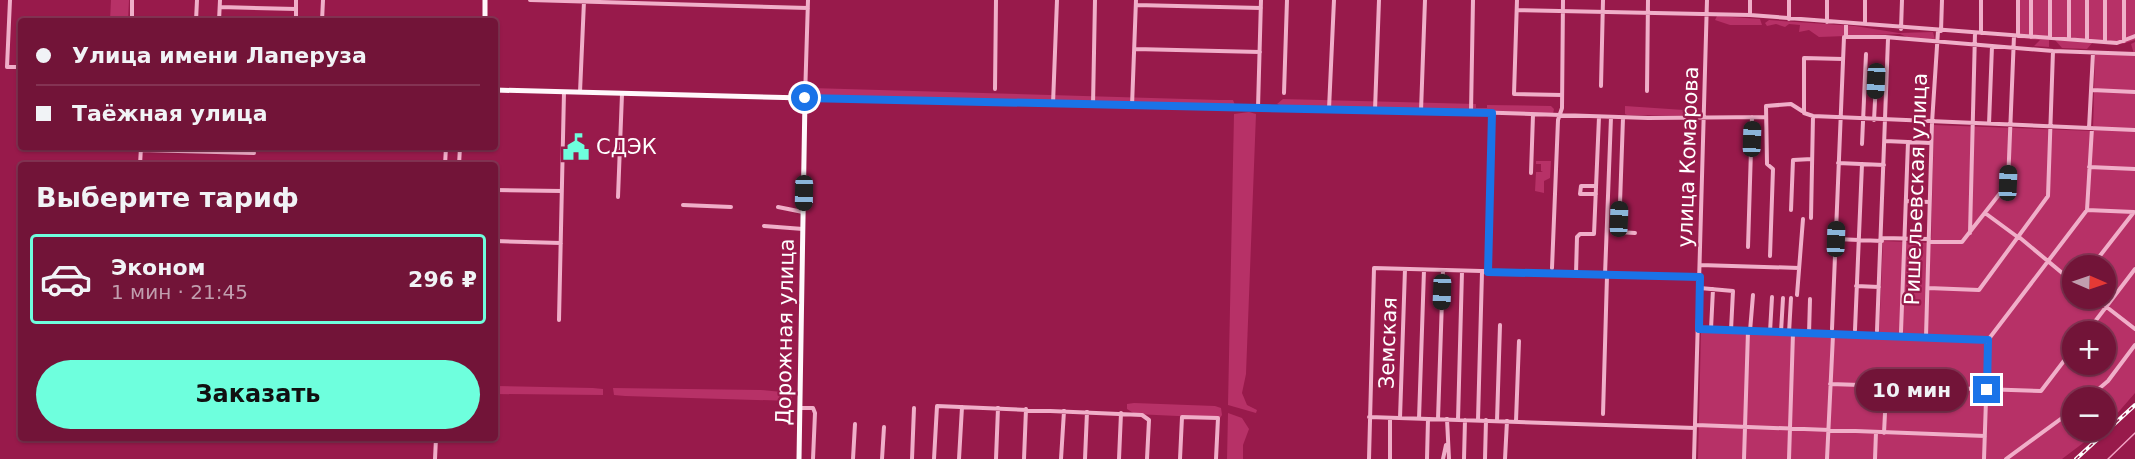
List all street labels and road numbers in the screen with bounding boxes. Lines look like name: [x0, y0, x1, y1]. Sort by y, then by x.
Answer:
street label: улица Комарова: [1673, 66, 1703, 248]
street label: Ришельевская улица: [1900, 72, 1932, 306]
street label: Дорожная улица: [771, 238, 799, 426]
street label: Земская: [1374, 297, 1402, 389]

